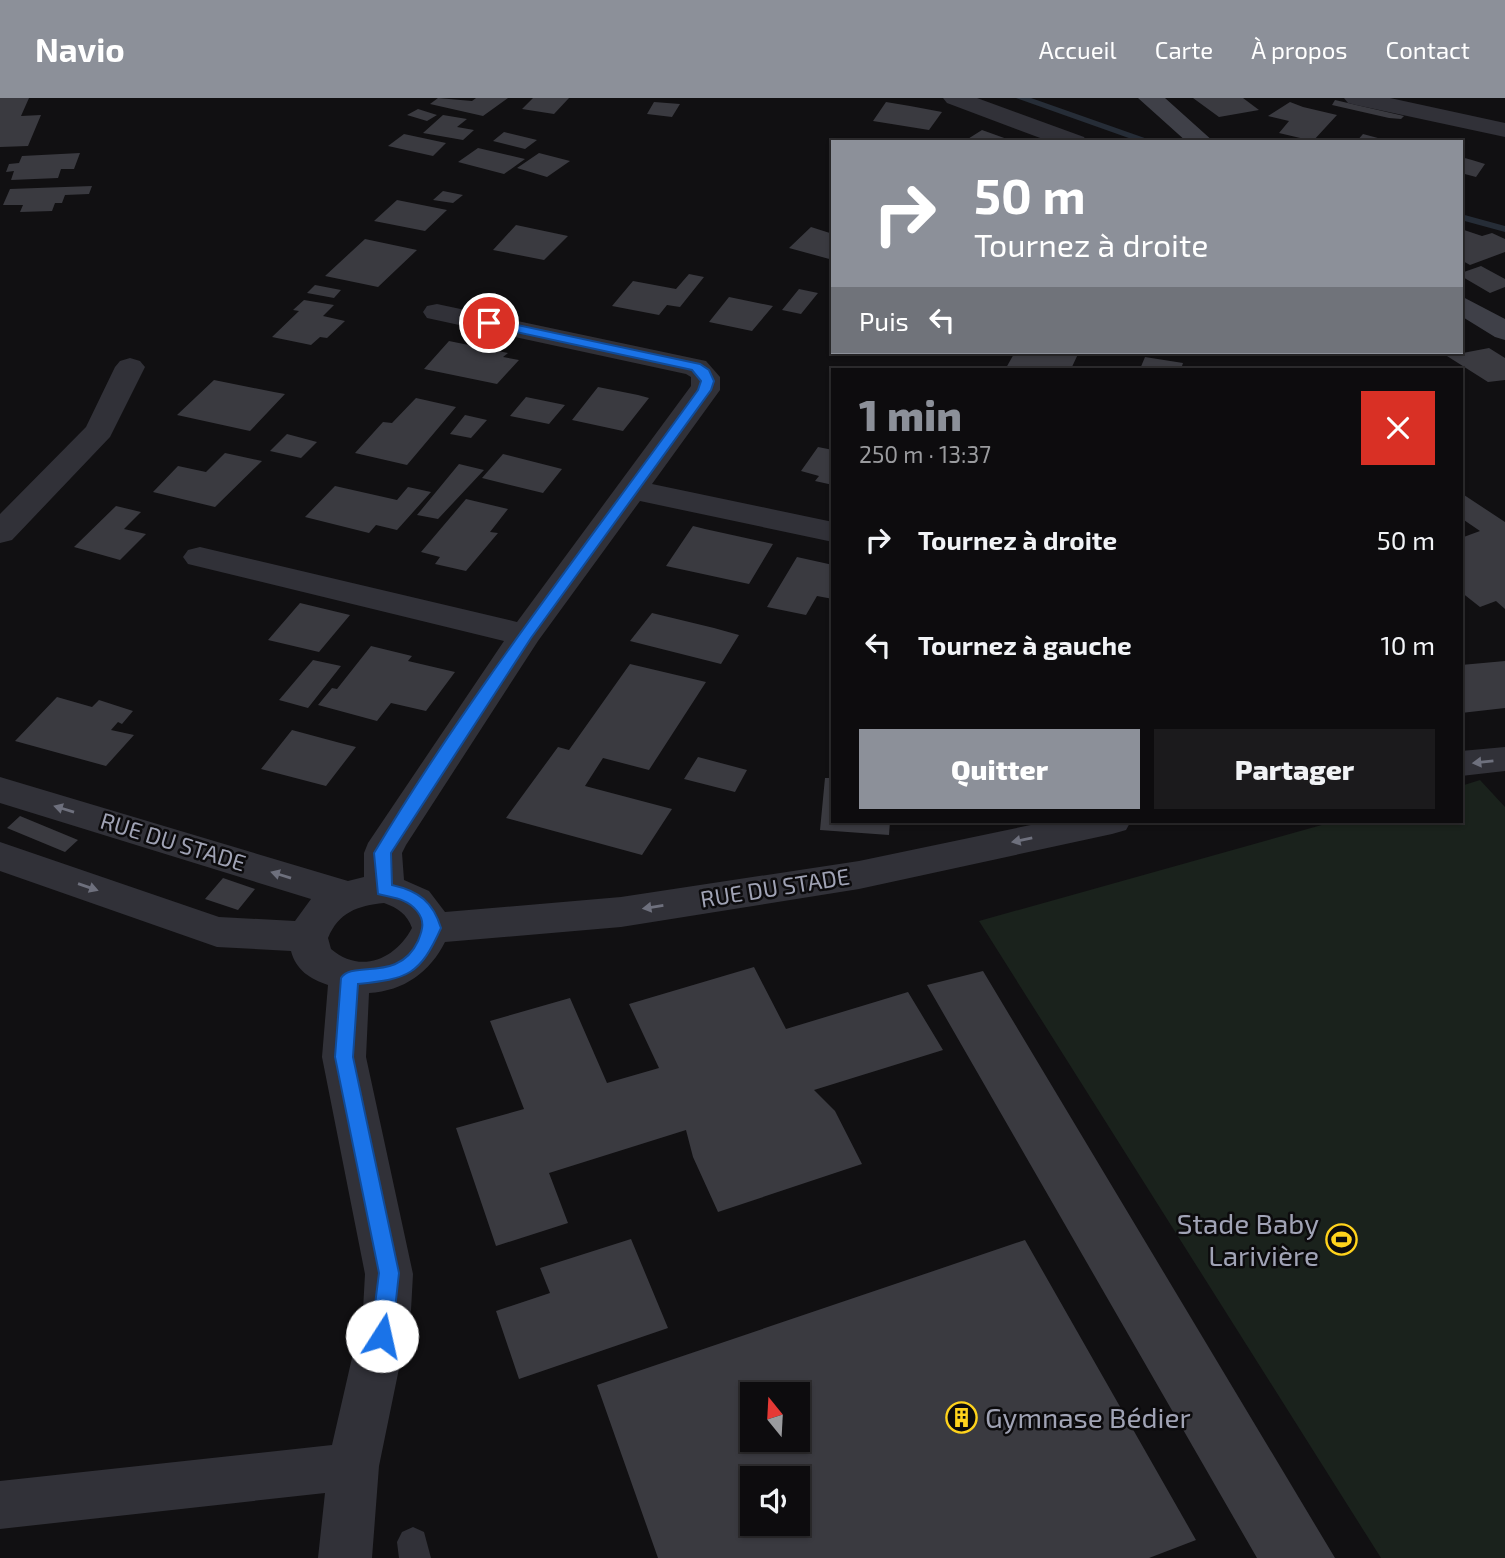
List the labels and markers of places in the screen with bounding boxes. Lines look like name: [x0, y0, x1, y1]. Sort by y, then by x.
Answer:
pin: [459, 293, 519, 353]
place label: Stade Baby Larivière: [1177, 1206, 1319, 1272]
sports icon: Stade Baby Larivière: [1325, 1223, 1359, 1257]
place label: Gymnase Bédier: [985, 1400, 1191, 1434]
building icon: Gymnase Bédier: [945, 1401, 979, 1435]

